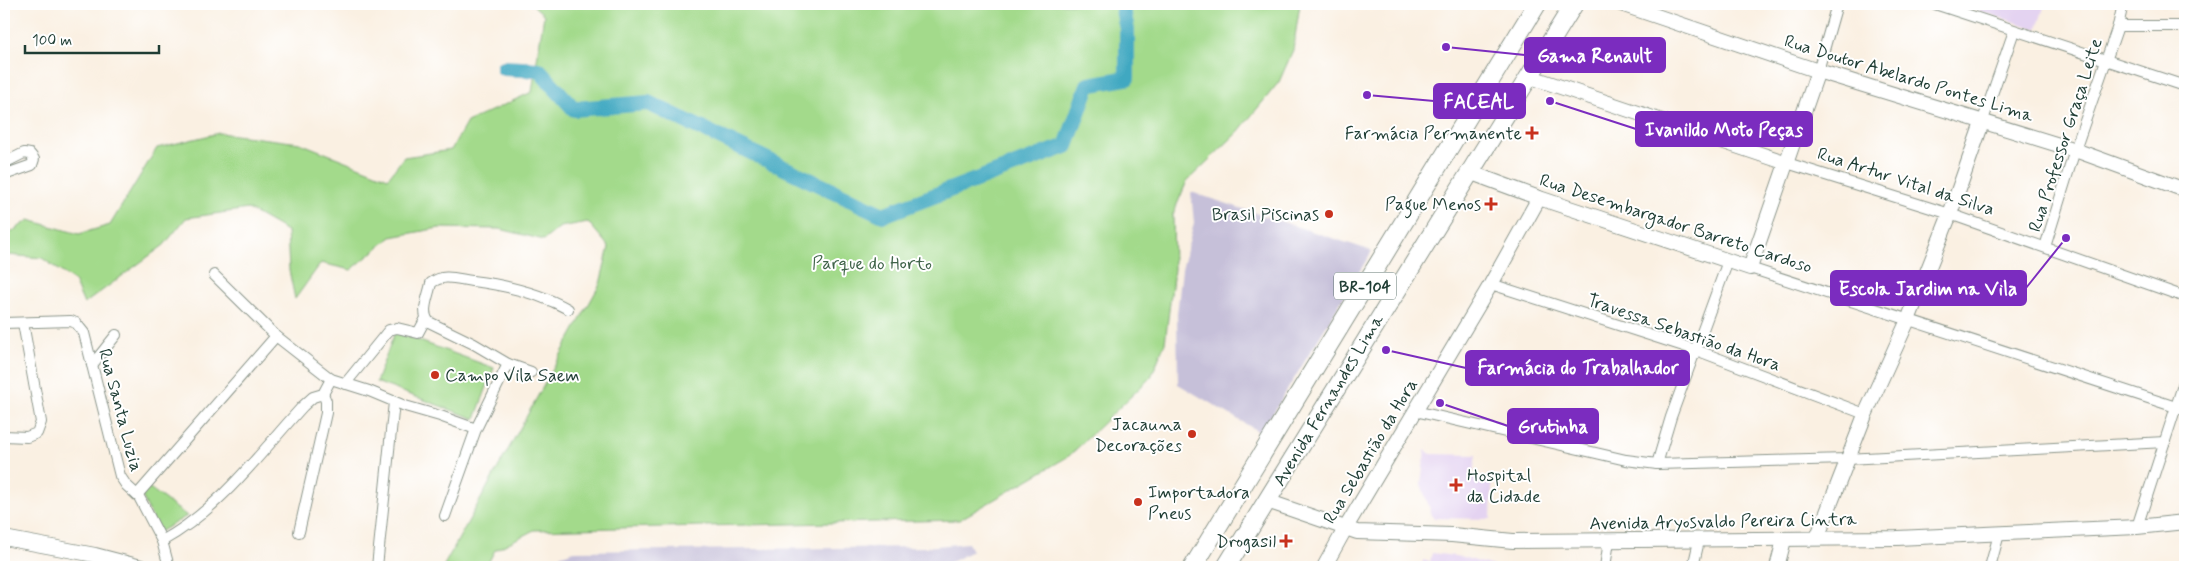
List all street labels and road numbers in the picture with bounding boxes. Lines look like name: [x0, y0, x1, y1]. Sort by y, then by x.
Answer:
street label: Rua Doutor Abelardo Pontes Lima: [1781, 30, 2036, 128]
street label: Rua Professor Graça Leite: [2023, 35, 2109, 235]
street label: Rua Artur Vital da Silva: [1814, 142, 1997, 222]
street label: Rua Desembargador Barreto Cardoso: [1536, 168, 1815, 280]
road number: BR-104: [1334, 272, 1396, 300]
street label: Travessa Sebastião da Hora: [1584, 288, 1784, 377]
street label: Avenida Fernandes Lima: [1268, 310, 1390, 491]
street label: Rua Santa Luzia: [92, 346, 148, 474]
street label: Rua Sebastião da Hora: [1318, 374, 1424, 529]
street label: Avenida Aryosvaldo Pereira Cintra: [1589, 508, 1857, 536]

